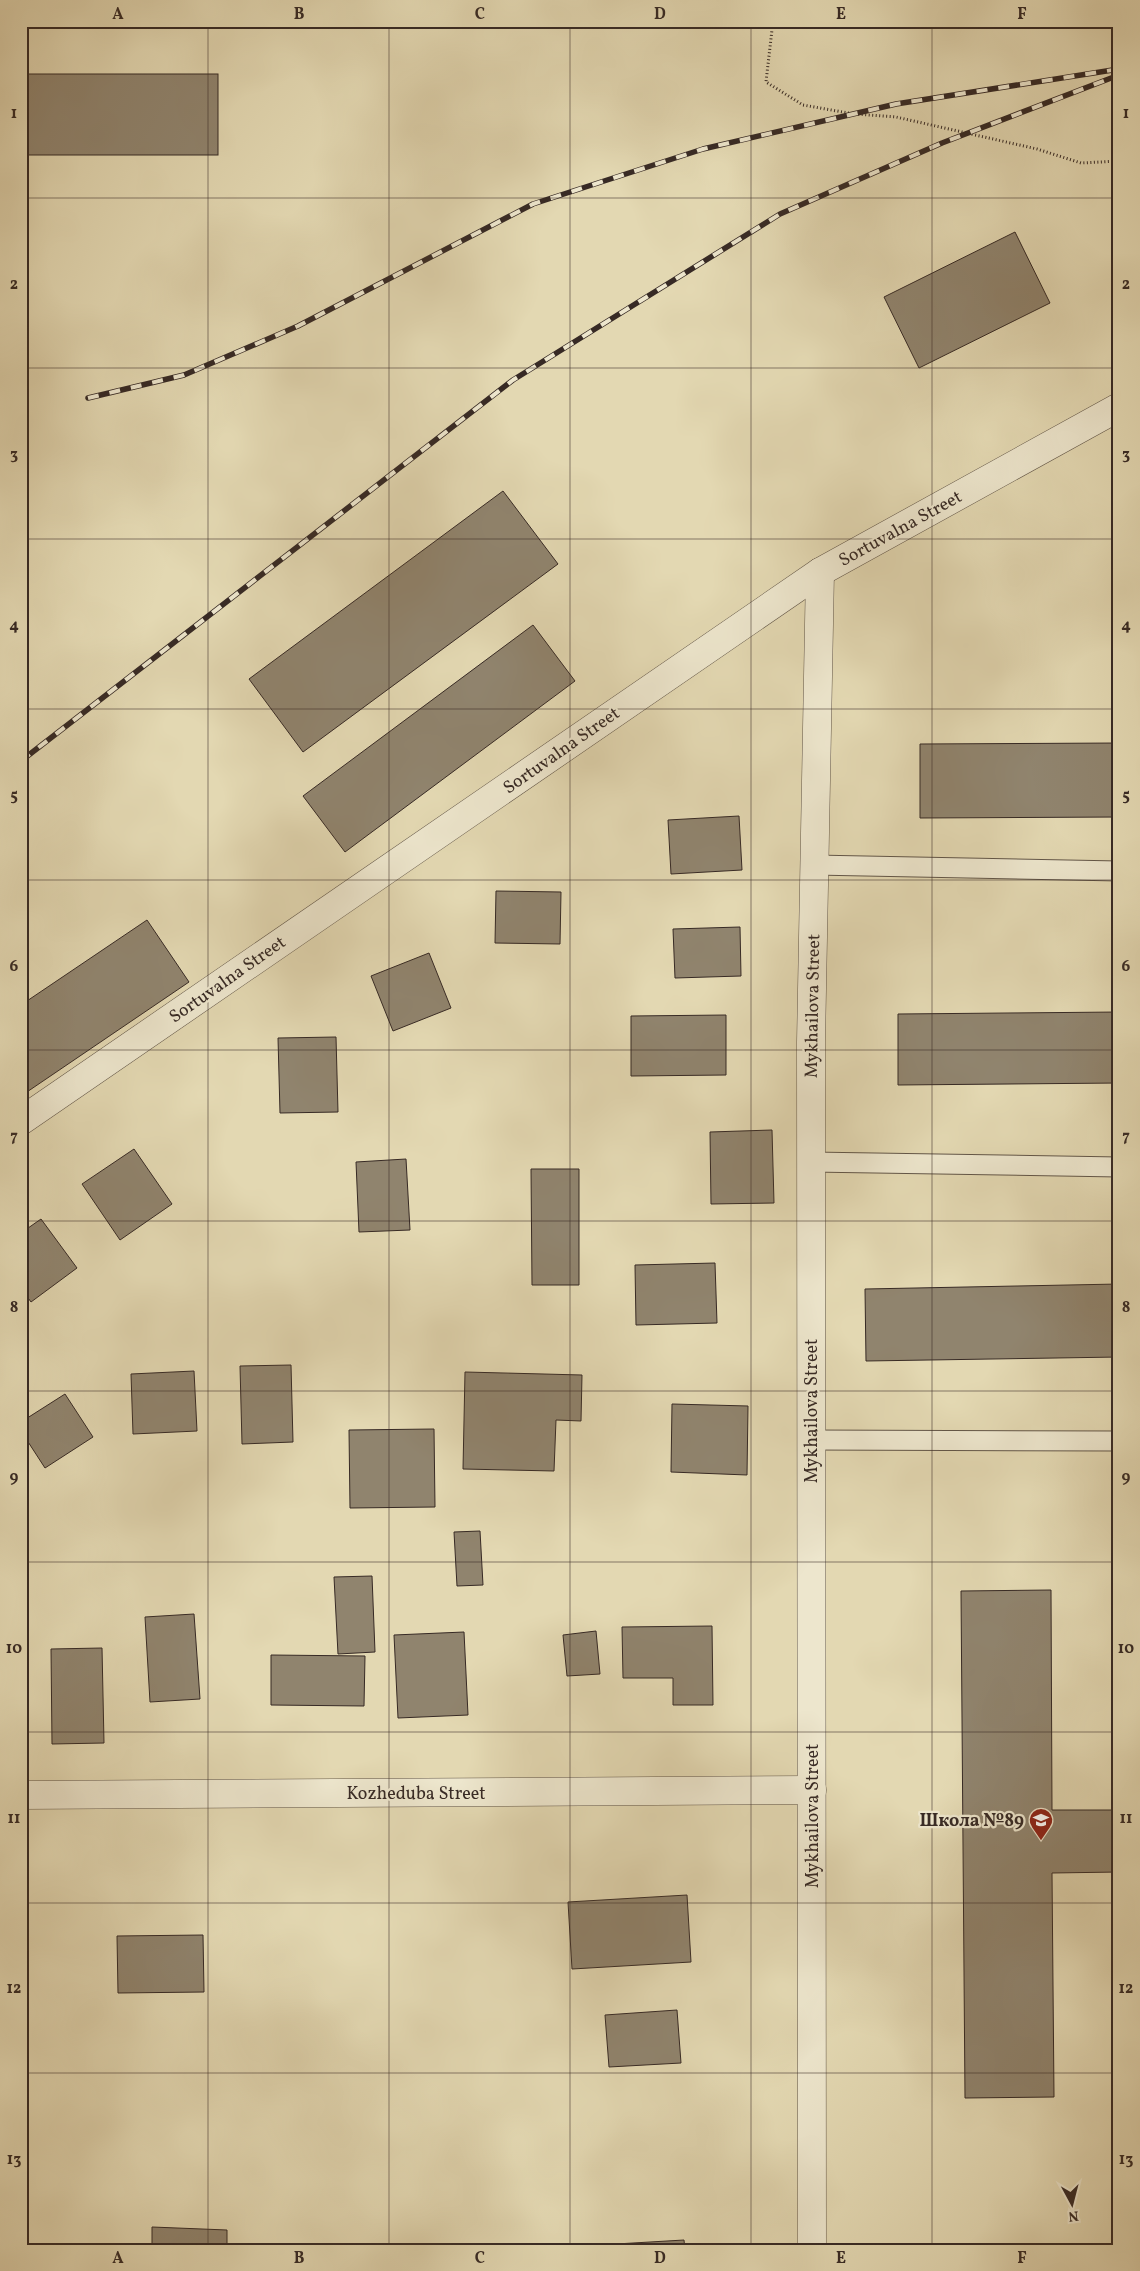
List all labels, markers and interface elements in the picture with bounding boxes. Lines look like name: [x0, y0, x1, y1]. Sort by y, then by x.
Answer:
text: A: [112, 4, 124, 26]
text: B: [294, 4, 305, 26]
text: C: [475, 4, 485, 26]
text: D: [654, 4, 666, 26]
text: E: [836, 4, 846, 26]
text: F: [1017, 4, 1027, 26]
text: 1: [11, 103, 17, 125]
text: 1: [1123, 103, 1129, 125]
text: 2: [10, 274, 18, 296]
text: 2: [1122, 274, 1130, 296]
text: 3: [10, 444, 18, 466]
text: 3: [1122, 444, 1130, 466]
street label: Sortuvalna Street: [835, 485, 967, 574]
text: 4: [9, 615, 19, 637]
text: 4: [1121, 615, 1131, 637]
street label: Sortuvalna Street: [498, 702, 625, 801]
text: 5: [10, 785, 18, 807]
text: 5: [1122, 785, 1130, 807]
street label: Sortuvalna Street: [164, 931, 291, 1030]
street label: Mykhailova Street: [800, 934, 827, 1079]
text: 6: [10, 956, 19, 978]
text: 6: [1122, 956, 1131, 978]
text: 7: [10, 1126, 18, 1148]
text: 7: [1122, 1126, 1130, 1148]
text: 8: [10, 1297, 18, 1319]
text: 8: [1122, 1297, 1130, 1319]
street label: Mykhailova Street: [800, 1339, 825, 1483]
text: 9: [10, 1467, 19, 1489]
text: 9: [1122, 1467, 1131, 1489]
text: 10: [6, 1638, 22, 1660]
text: 10: [1118, 1638, 1134, 1660]
street label: Mykhailova Street: [801, 1744, 826, 1888]
street label: Kozheduba Street: [346, 1782, 486, 1807]
school or university icon: Школа №89: [1028, 1807, 1054, 1841]
text: 11: [8, 1808, 20, 1830]
text: 11: [1120, 1808, 1132, 1830]
place label: Школа №89: [919, 1809, 1024, 1834]
text: 12: [7, 1978, 21, 2000]
text: 12: [1119, 1978, 1133, 2000]
text: 13: [7, 2149, 21, 2171]
text: 13: [1119, 2149, 1133, 2171]
north arrow: [1048, 2178, 1098, 2228]
text: N: [1067, 2205, 1080, 2225]
text: A: [112, 2248, 124, 2270]
text: B: [294, 2248, 305, 2270]
text: C: [475, 2248, 485, 2270]
text: D: [654, 2248, 666, 2270]
text: E: [836, 2248, 846, 2270]
text: F: [1017, 2248, 1027, 2270]

